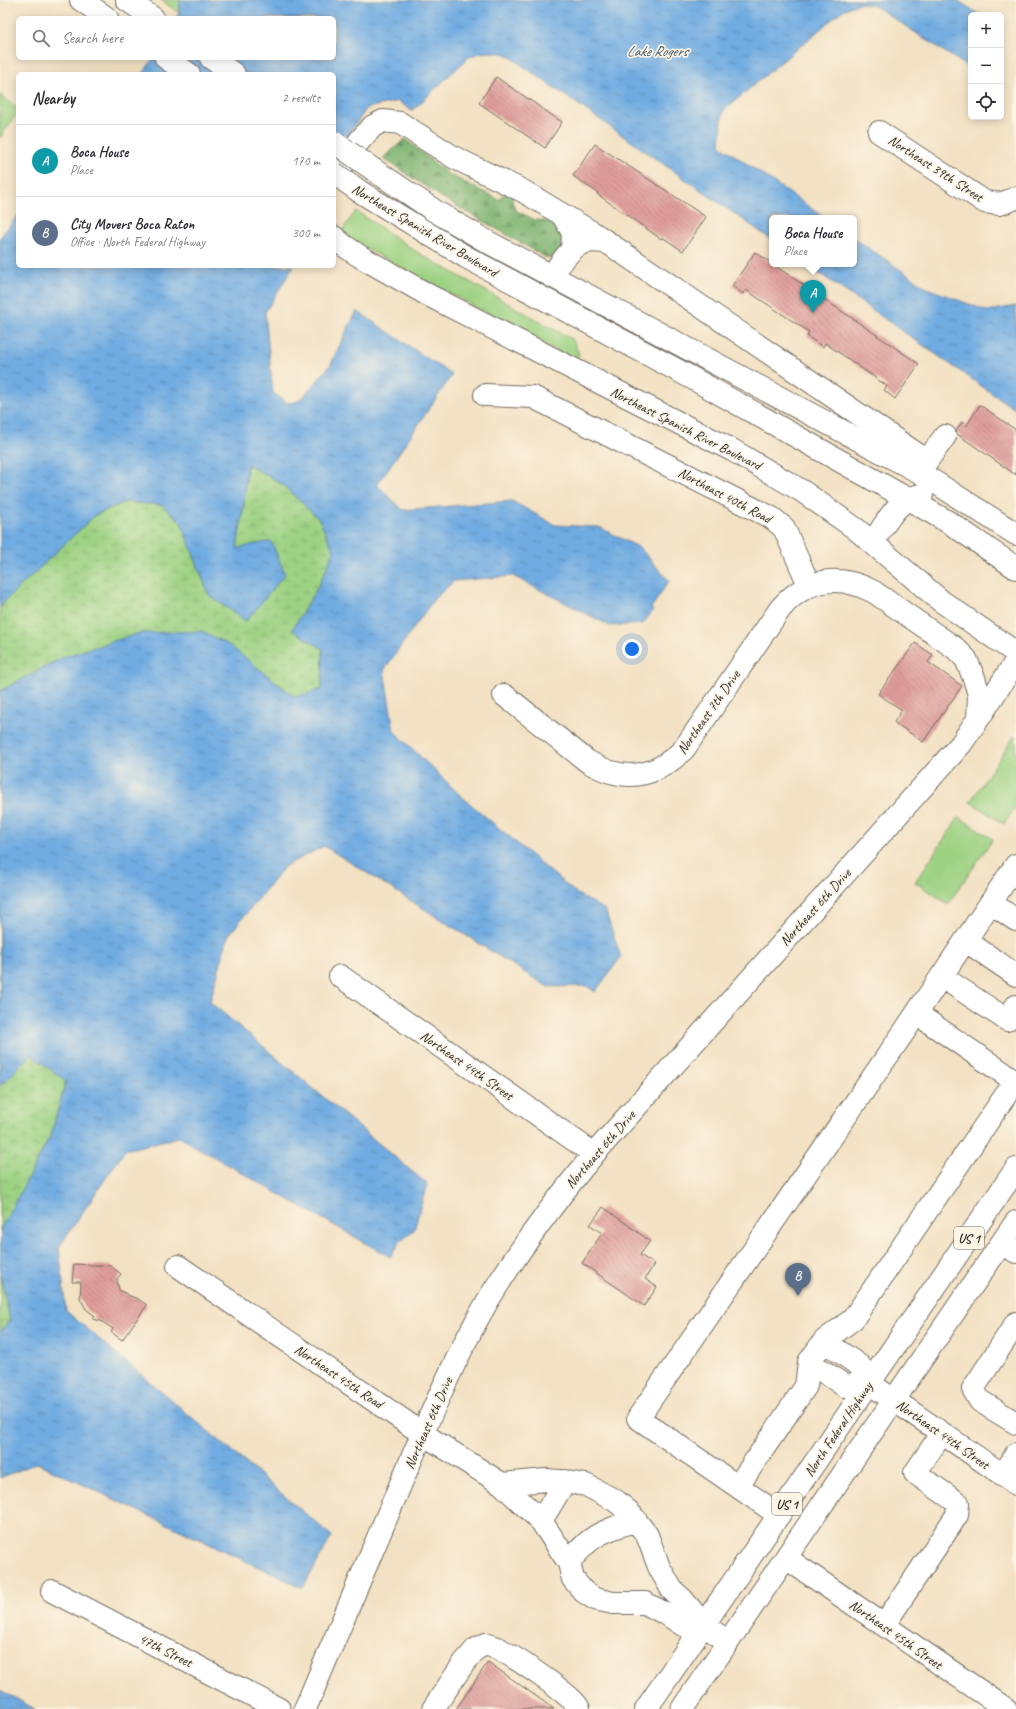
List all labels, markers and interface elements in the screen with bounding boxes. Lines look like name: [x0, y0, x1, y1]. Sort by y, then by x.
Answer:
map controls: [968, 12, 1004, 120]
button: +: [968, 12, 1004, 48]
search box: [16, 16, 336, 60]
icon: search: [30, 27, 52, 49]
text: Search here: [62, 29, 123, 48]
water label: Lake Rogers: [627, 42, 690, 61]
button: −: [968, 48, 1004, 84]
button: locate: [968, 84, 1004, 120]
text: Nearby: [32, 88, 75, 109]
text: 2 results: [282, 90, 320, 106]
street label: Northeast 39th Street: [885, 131, 987, 206]
text: Boca House: [70, 143, 128, 162]
text: A: [42, 153, 48, 169]
text: 170 m: [292, 153, 320, 169]
text: Place: [70, 162, 93, 178]
street label: Northeast Spanish River Boulevard: [349, 180, 503, 282]
text: City Movers Boca Raton: [70, 215, 194, 234]
popup: [769, 215, 857, 267]
text: Boca House: [784, 224, 842, 243]
text: B: [42, 225, 48, 241]
text: 300 m: [292, 225, 320, 241]
text: Office · North Federal Highway: [70, 234, 205, 250]
text: Place: [784, 243, 807, 259]
pin: A: [800, 280, 826, 313]
street label: Northeast Spanish River Boulevard: [608, 383, 766, 475]
street label: Northeast 40th Road: [675, 464, 776, 528]
your location: [622, 639, 642, 659]
street label: Northeast 7th Drive: [673, 666, 744, 757]
street label: Northeast 6th Drive: [776, 864, 856, 950]
street label: Northeast 44th Street: [417, 1027, 518, 1105]
street label: Northeast 6th Drive: [562, 1106, 640, 1192]
road number: US 1: [954, 1227, 984, 1249]
pin: B: [785, 1263, 811, 1296]
street label: Northeast 45th Road: [291, 1341, 388, 1414]
street label: Northeast 6th Drive: [401, 1374, 457, 1472]
street label: North Federal Highway: [801, 1378, 877, 1480]
street label: Northeast 44th Street: [893, 1396, 994, 1474]
road number: US 1: [772, 1493, 802, 1515]
street label: Northeast 45th Street: [846, 1596, 947, 1674]
street label: 47th Street: [136, 1630, 196, 1672]

